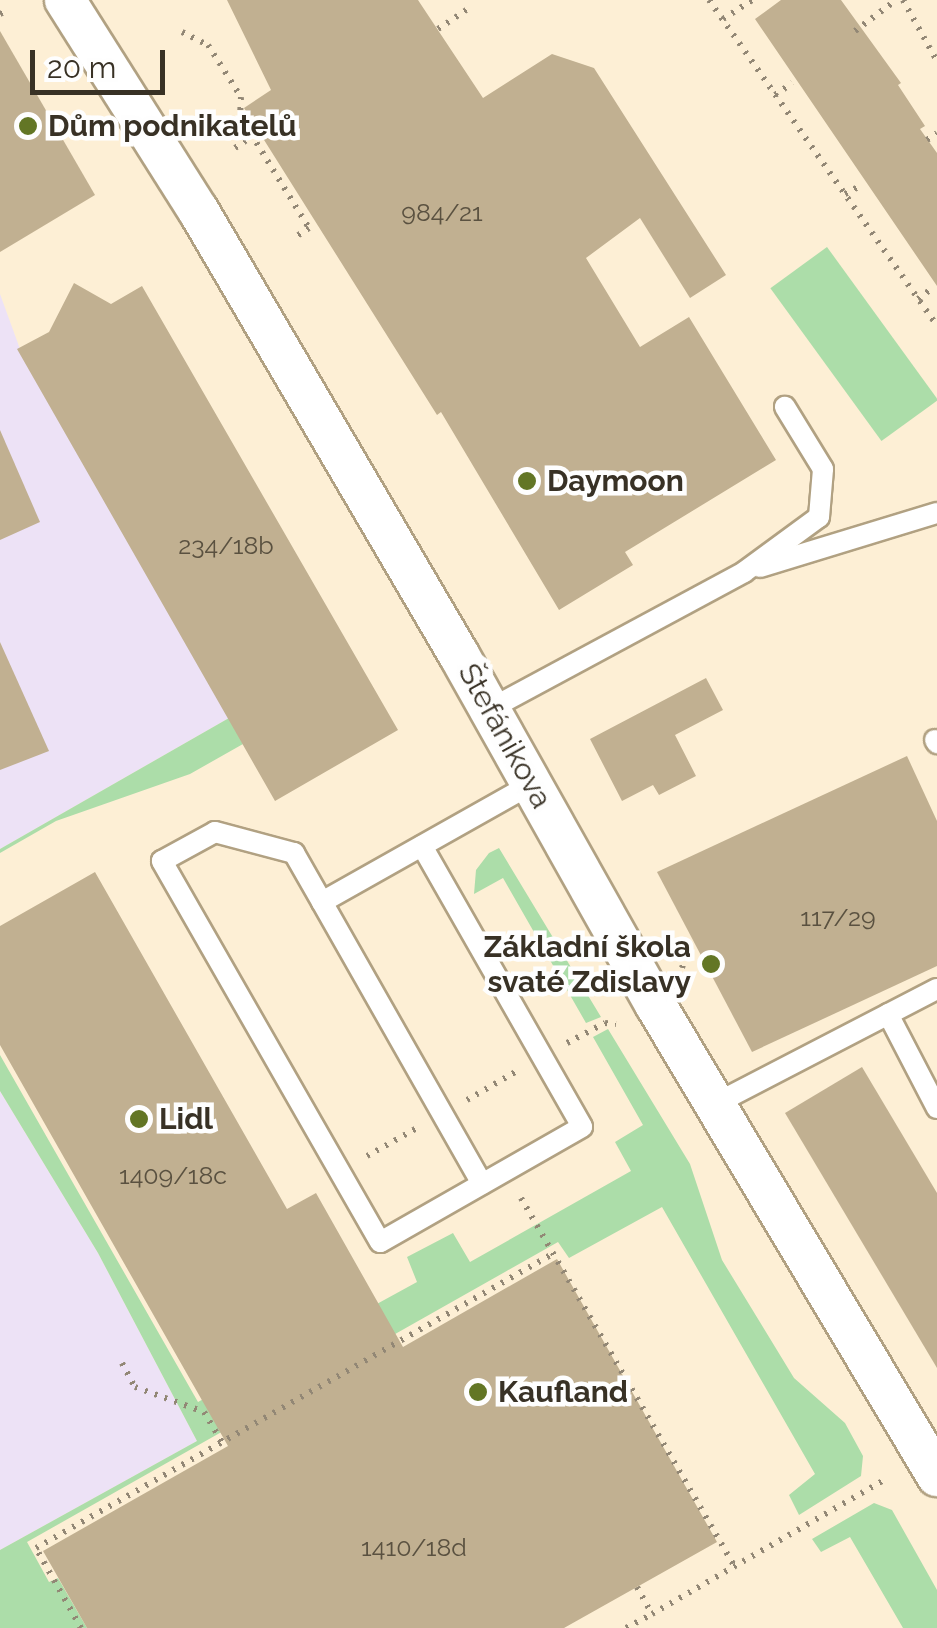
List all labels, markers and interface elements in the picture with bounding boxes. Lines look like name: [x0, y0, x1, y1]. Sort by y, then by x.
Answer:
scale bar: [35, 30, 170, 92]
text: 20 m: [47, 50, 116, 85]
place label: Dům podnikatelů: [48, 108, 296, 144]
marker: Dům podnikatelů: [17, 115, 39, 137]
house number: 984/21: [401, 197, 483, 227]
place label: Daymoon: [547, 463, 684, 499]
marker: Daymoon: [516, 470, 538, 492]
house number: 234/18b: [178, 530, 274, 560]
street label: Štefánikova: [451, 657, 559, 815]
house number: 117/29: [800, 902, 876, 932]
place label: Základní škola svaté Zdislavy: [484, 929, 691, 1000]
marker: Základní škola svaté Zdislavy: [700, 953, 722, 975]
place label: Lidl: [159, 1101, 213, 1137]
marker: Lidl: [128, 1108, 150, 1130]
house number: 1409/18c: [119, 1160, 227, 1190]
place label: Kaufland: [498, 1374, 628, 1410]
marker: Kaufland: [467, 1381, 489, 1403]
house number: 1410/18d: [361, 1532, 467, 1562]

